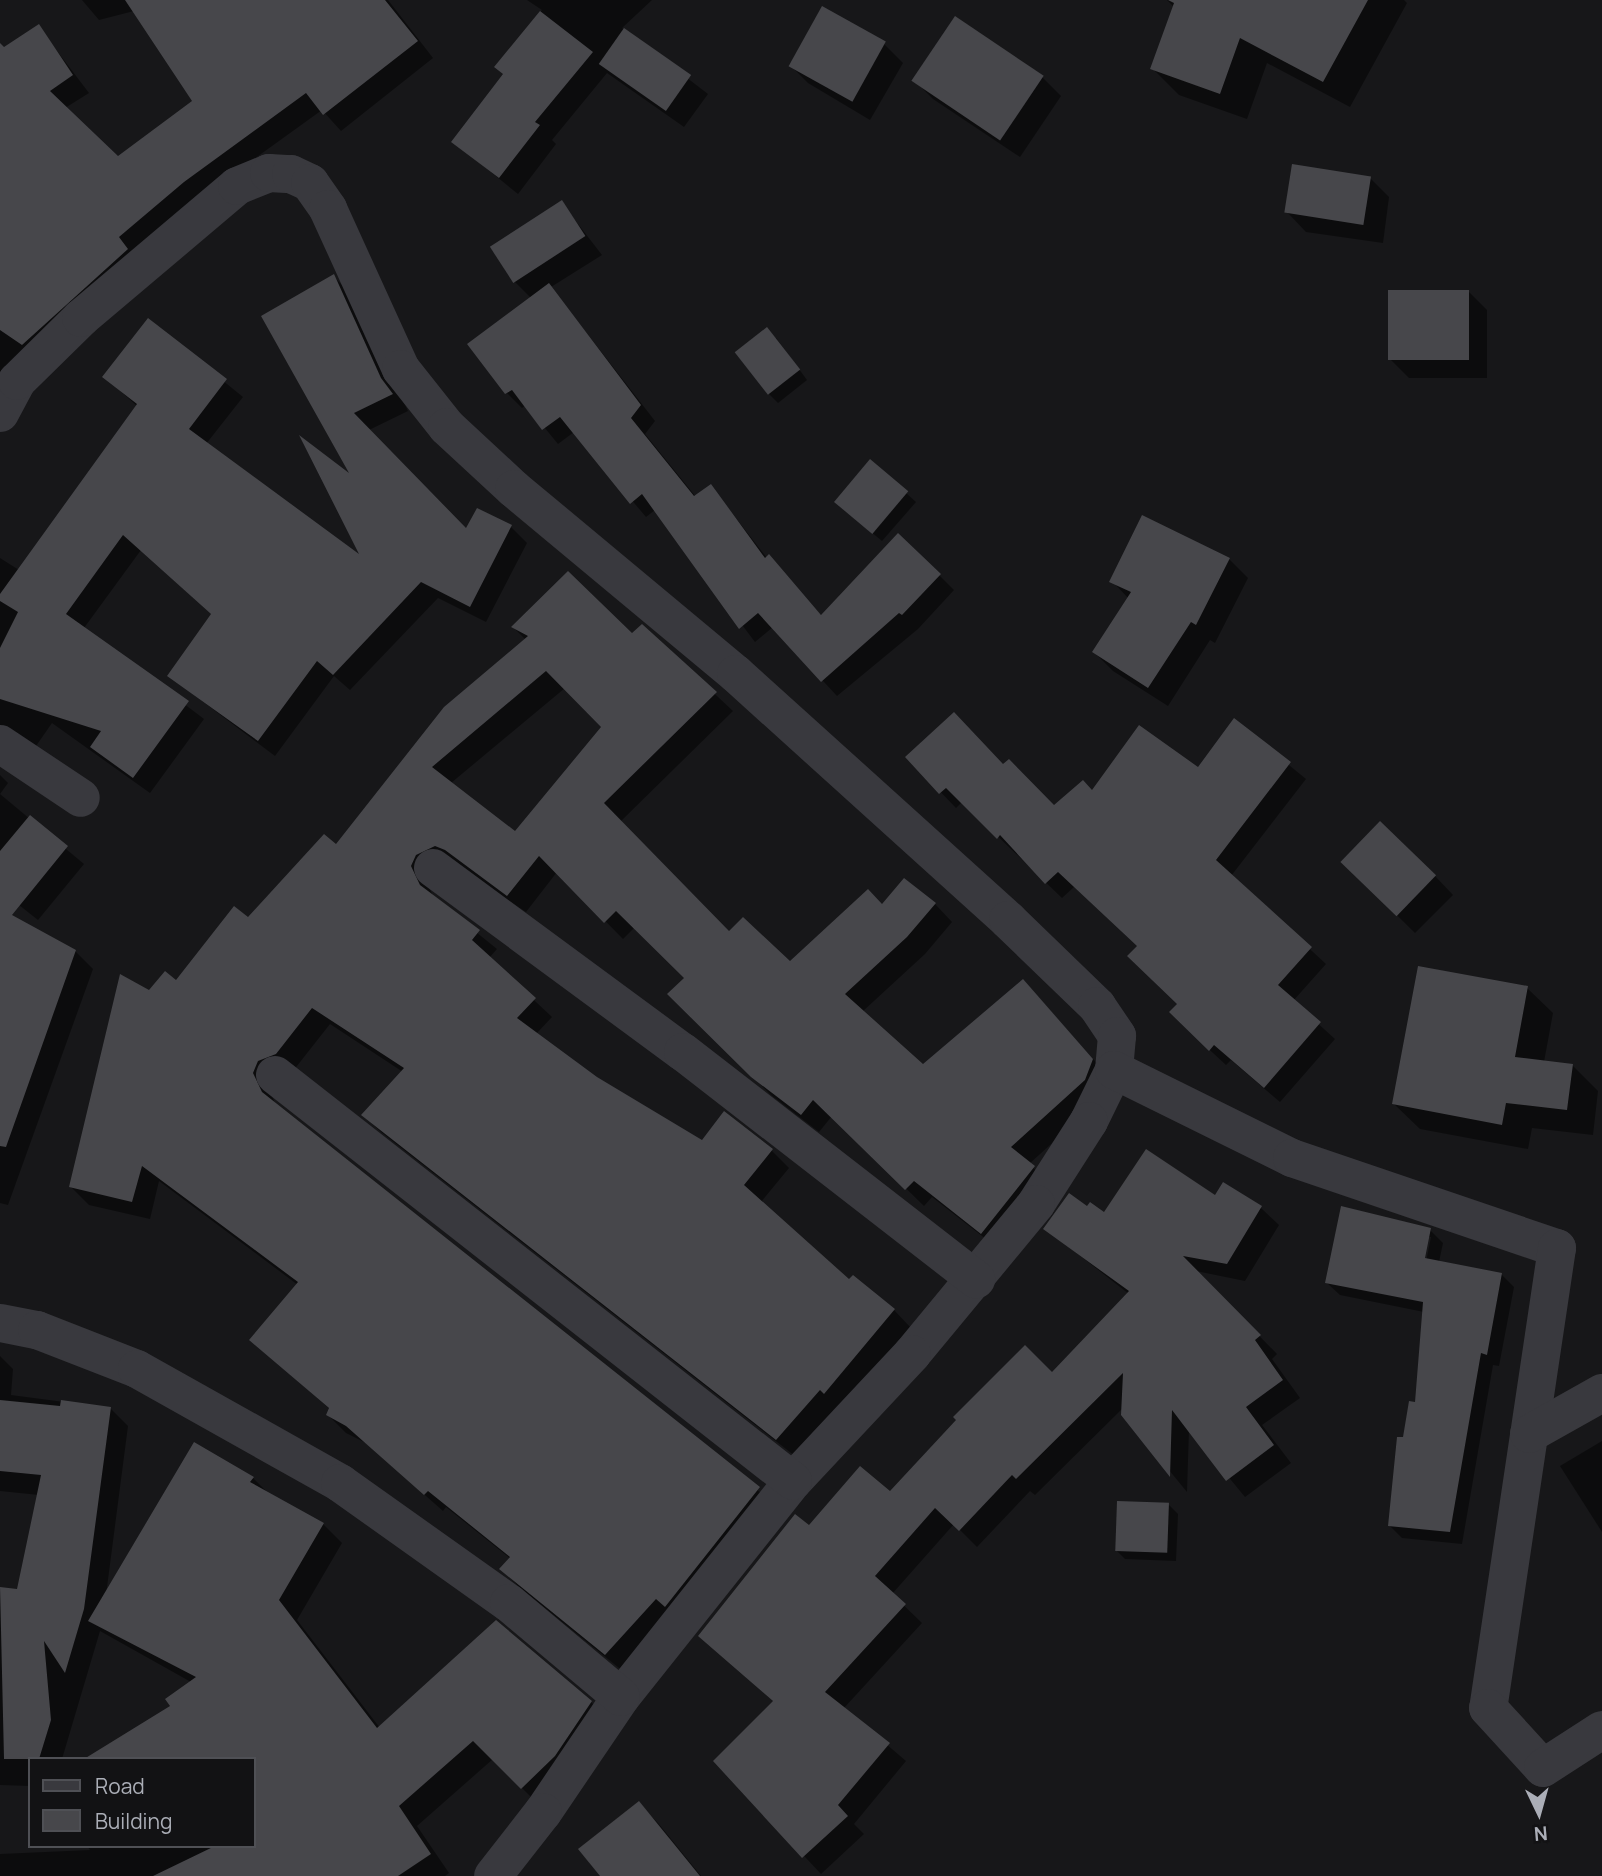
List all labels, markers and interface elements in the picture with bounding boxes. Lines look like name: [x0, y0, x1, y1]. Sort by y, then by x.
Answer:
legend: [28, 1757, 256, 1848]
text: Road: [95, 1772, 145, 1800]
north arrow: [1504, 1778, 1574, 1848]
text: Building: [95, 1807, 172, 1835]
text: N: [1533, 1820, 1549, 1847]

